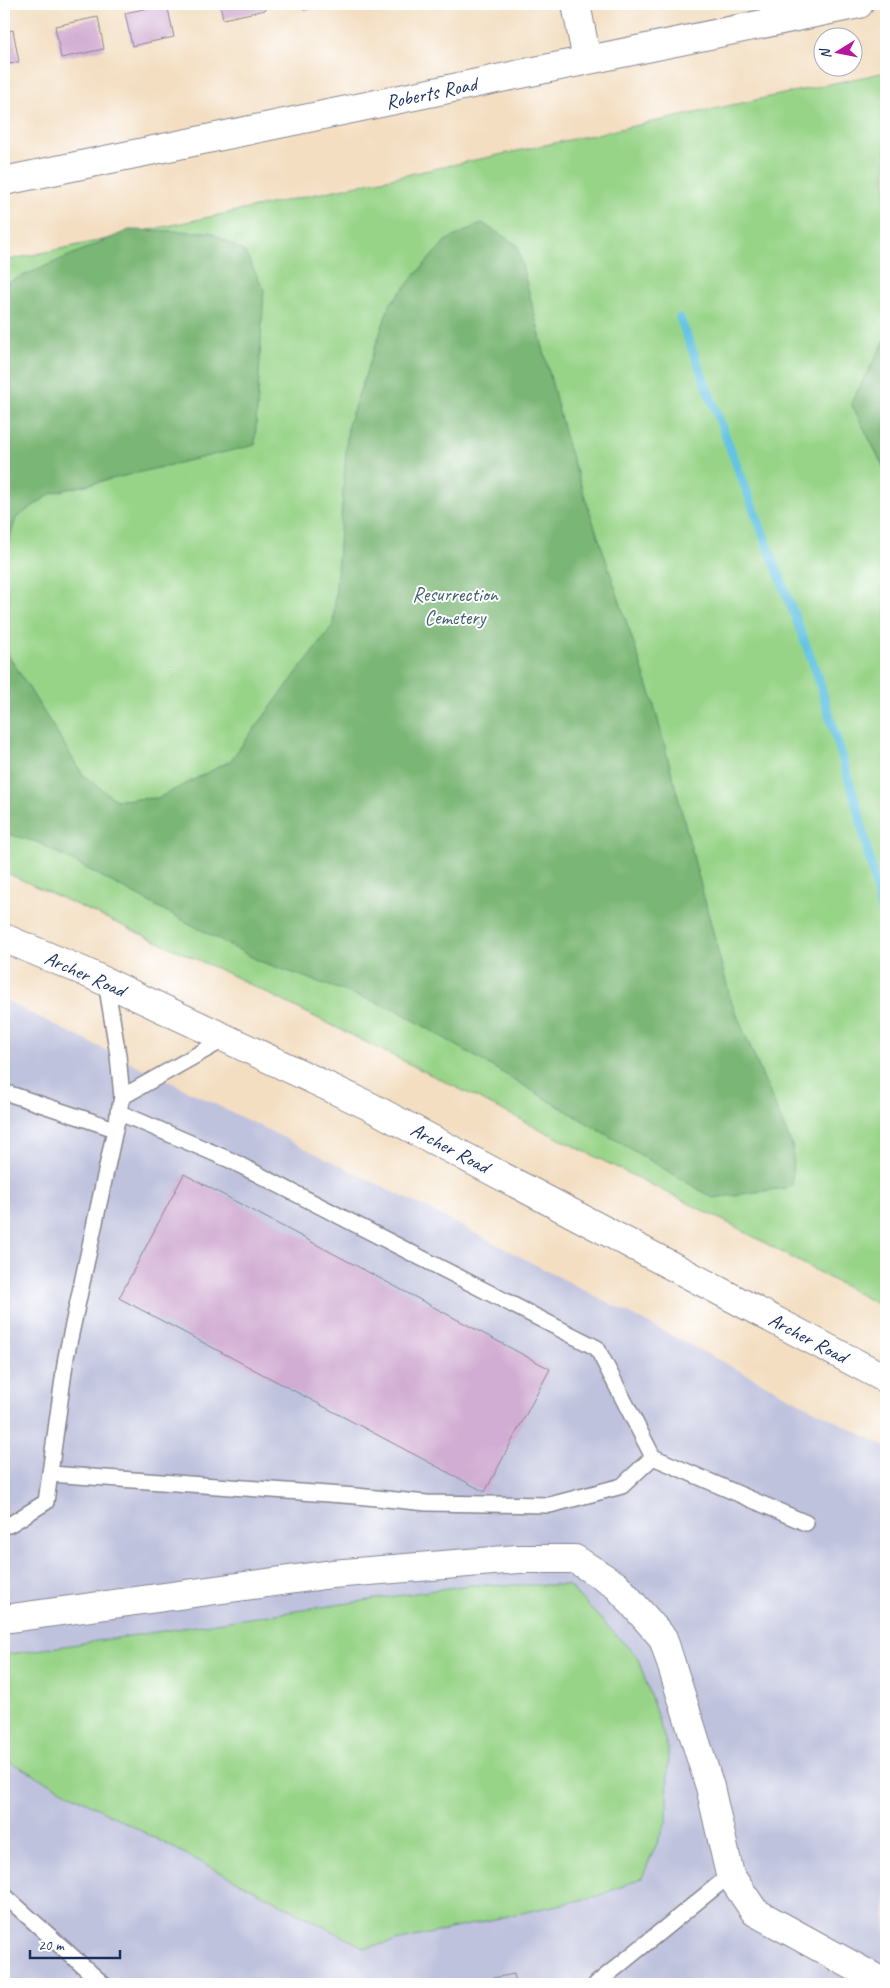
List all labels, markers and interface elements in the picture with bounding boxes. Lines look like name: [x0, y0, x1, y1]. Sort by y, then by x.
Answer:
north arrow: [812, 28, 862, 78]
text: N: [816, 46, 835, 60]
street label: Roberts Road: [383, 71, 482, 115]
park label: Resurrection Cemetery: [412, 582, 499, 630]
street label: Archer Road: [41, 945, 132, 1004]
street label: Archer Road: [406, 1117, 496, 1181]
street label: Archer Road: [764, 1307, 854, 1371]
scale bar: [30, 1928, 120, 1960]
text: 20 m: [38, 1936, 65, 1955]

